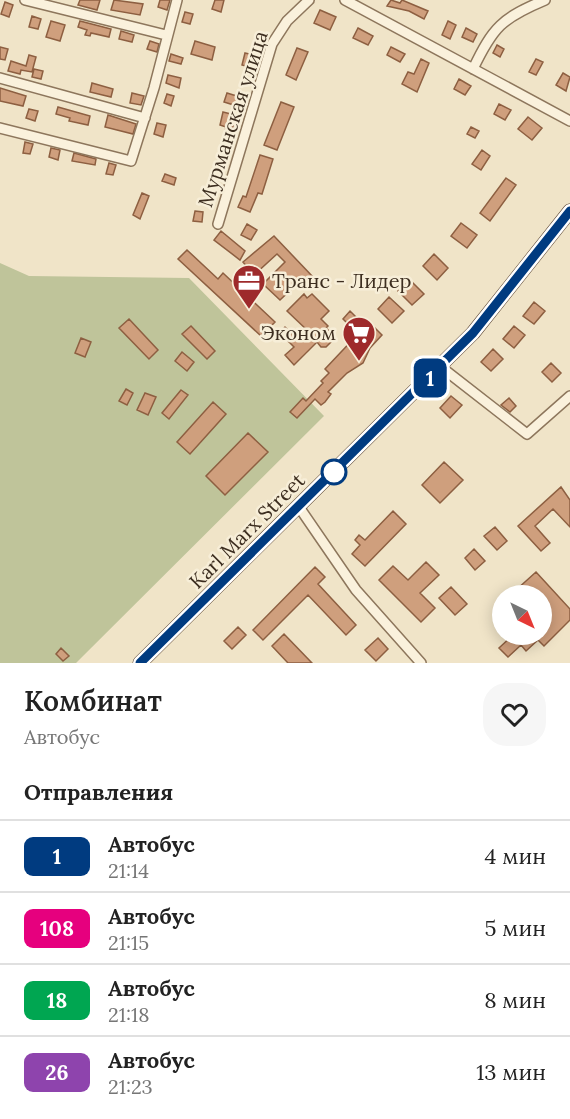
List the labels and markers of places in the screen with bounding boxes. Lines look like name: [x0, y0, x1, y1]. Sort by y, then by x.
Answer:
office icon: Транс - Лидер: [231, 263, 267, 310]
place label: Транс - Лидер: [272, 268, 411, 293]
supermarket icon: Эконом: [341, 315, 377, 362]
place label: Эконом: [261, 320, 336, 345]
unlabelled marker: [321, 459, 347, 485]

